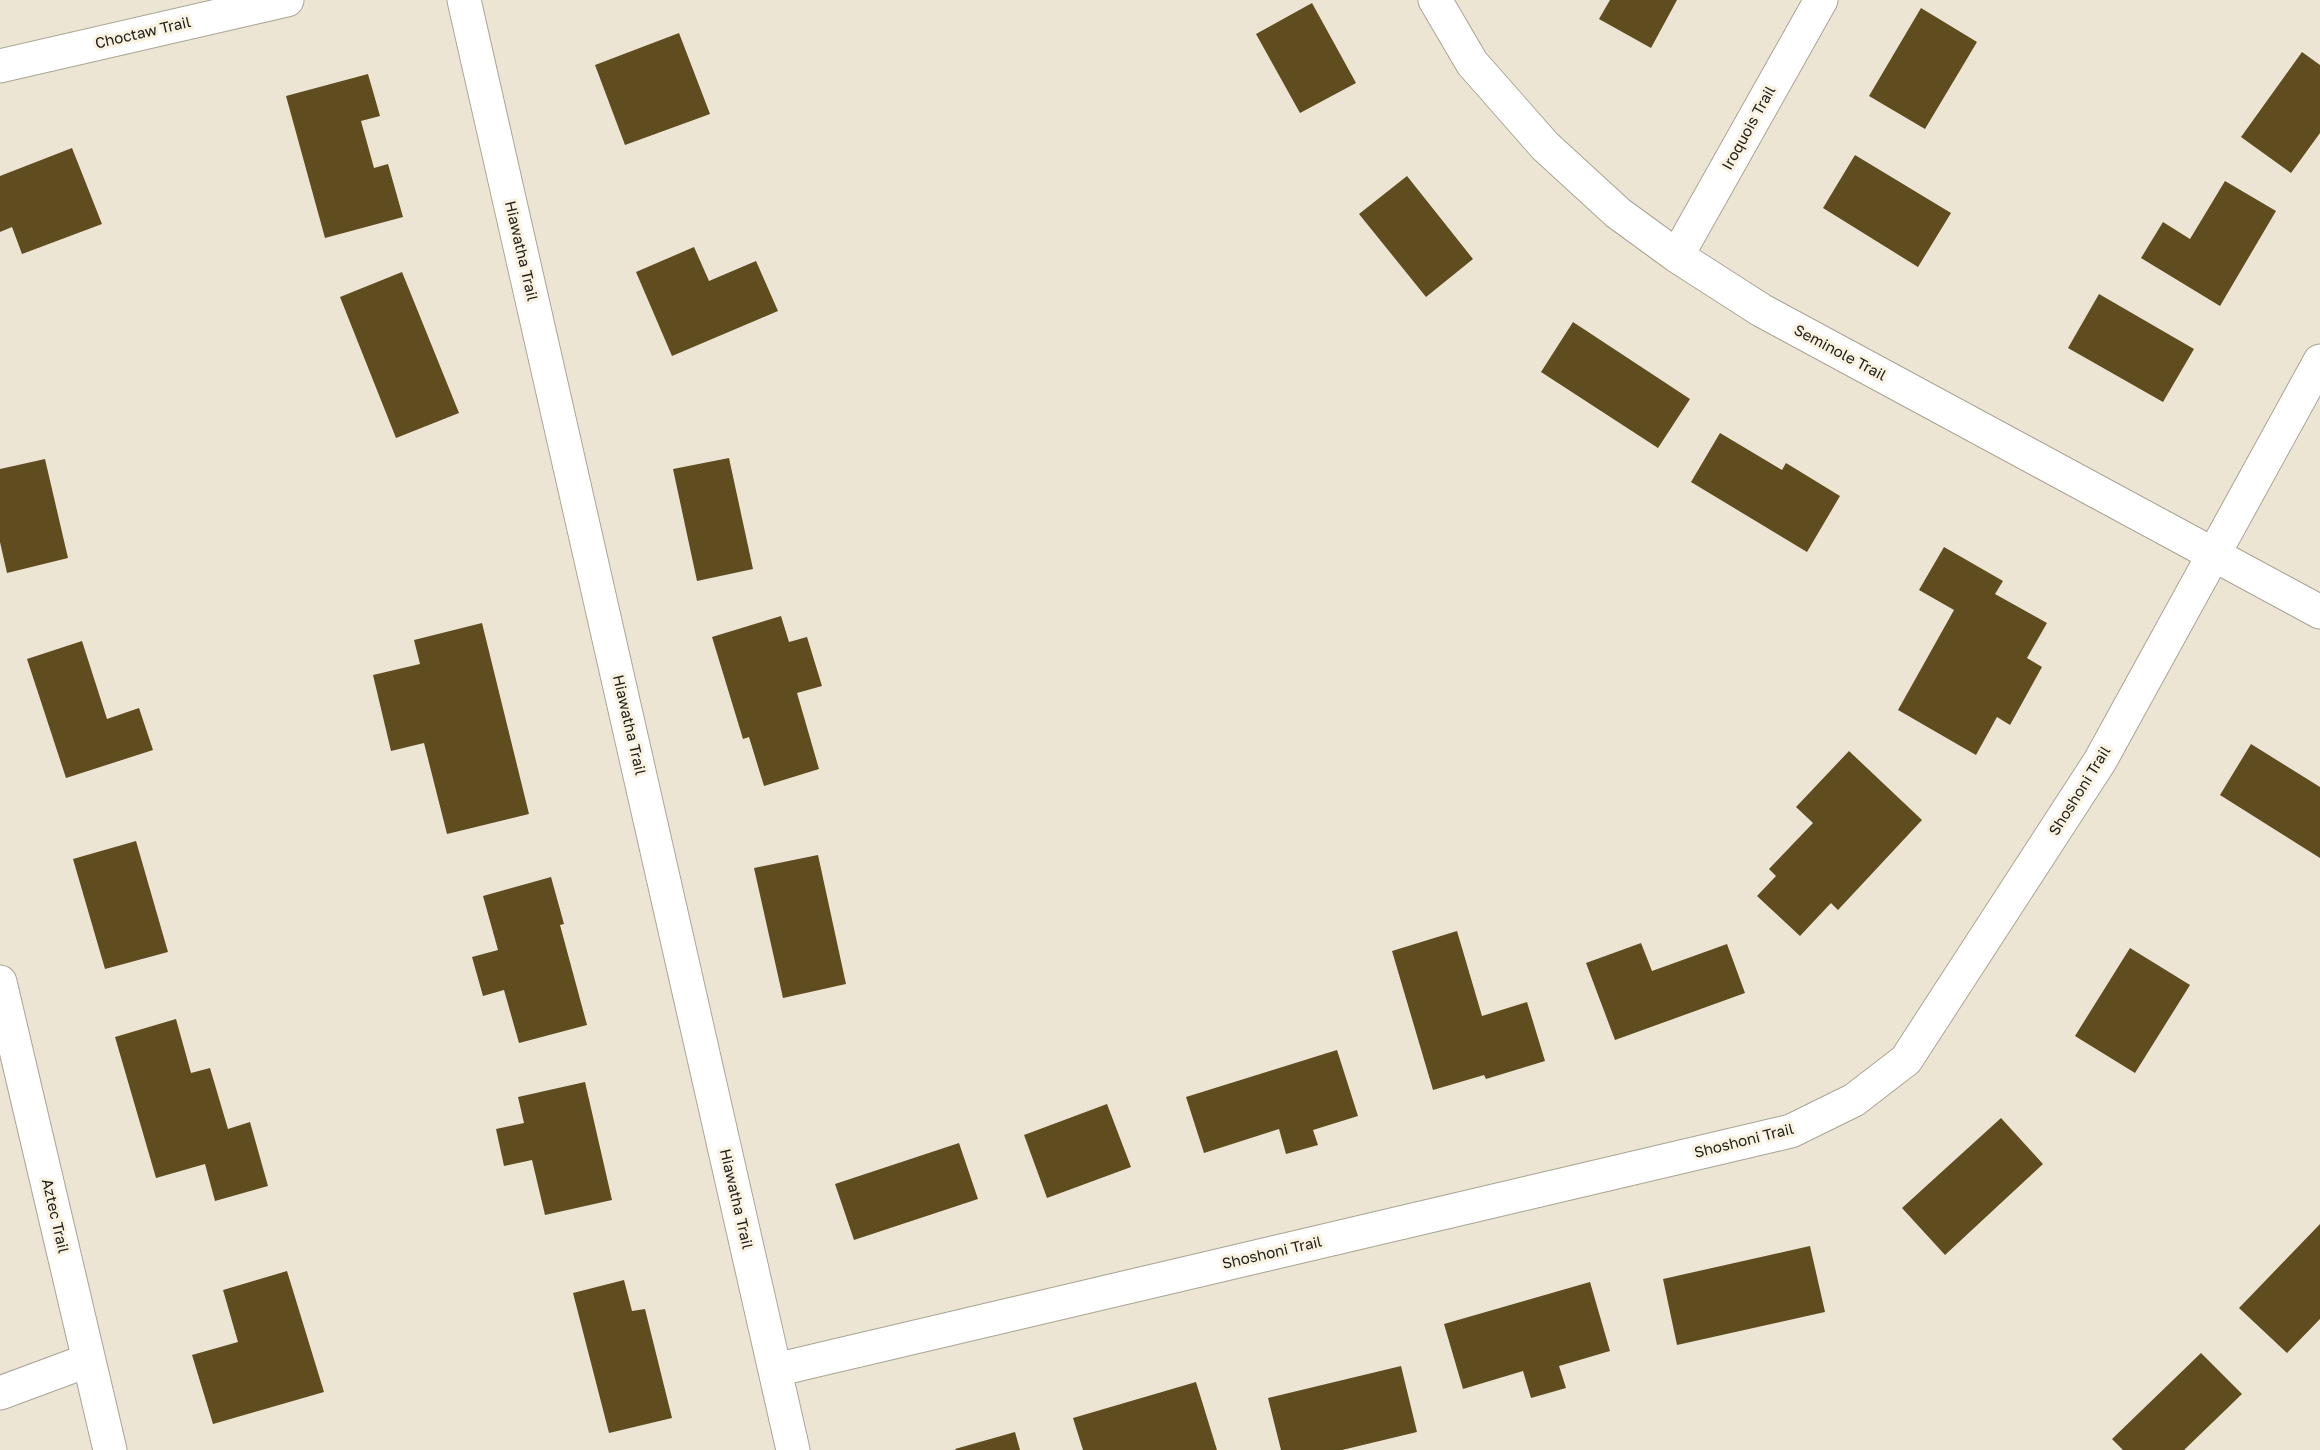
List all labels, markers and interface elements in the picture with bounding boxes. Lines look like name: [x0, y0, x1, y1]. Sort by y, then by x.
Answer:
street label: Choctaw Trail: [93, 13, 193, 53]
street label: Iroquois Trail: [1718, 83, 1780, 173]
street label: Hiawatha Trail: [501, 199, 541, 303]
street label: Seminole Trail: [1791, 321, 1889, 385]
street label: Hiawatha Trail: [609, 673, 649, 777]
street label: Shoshoni Trail: [2045, 743, 2115, 839]
street label: Shoshoni Trail: [1692, 1120, 1796, 1162]
street label: Hiawatha Trail: [716, 1147, 756, 1251]
street label: Aztec Trail: [38, 1177, 72, 1255]
street label: Shoshoni Trail: [1220, 1233, 1324, 1273]

